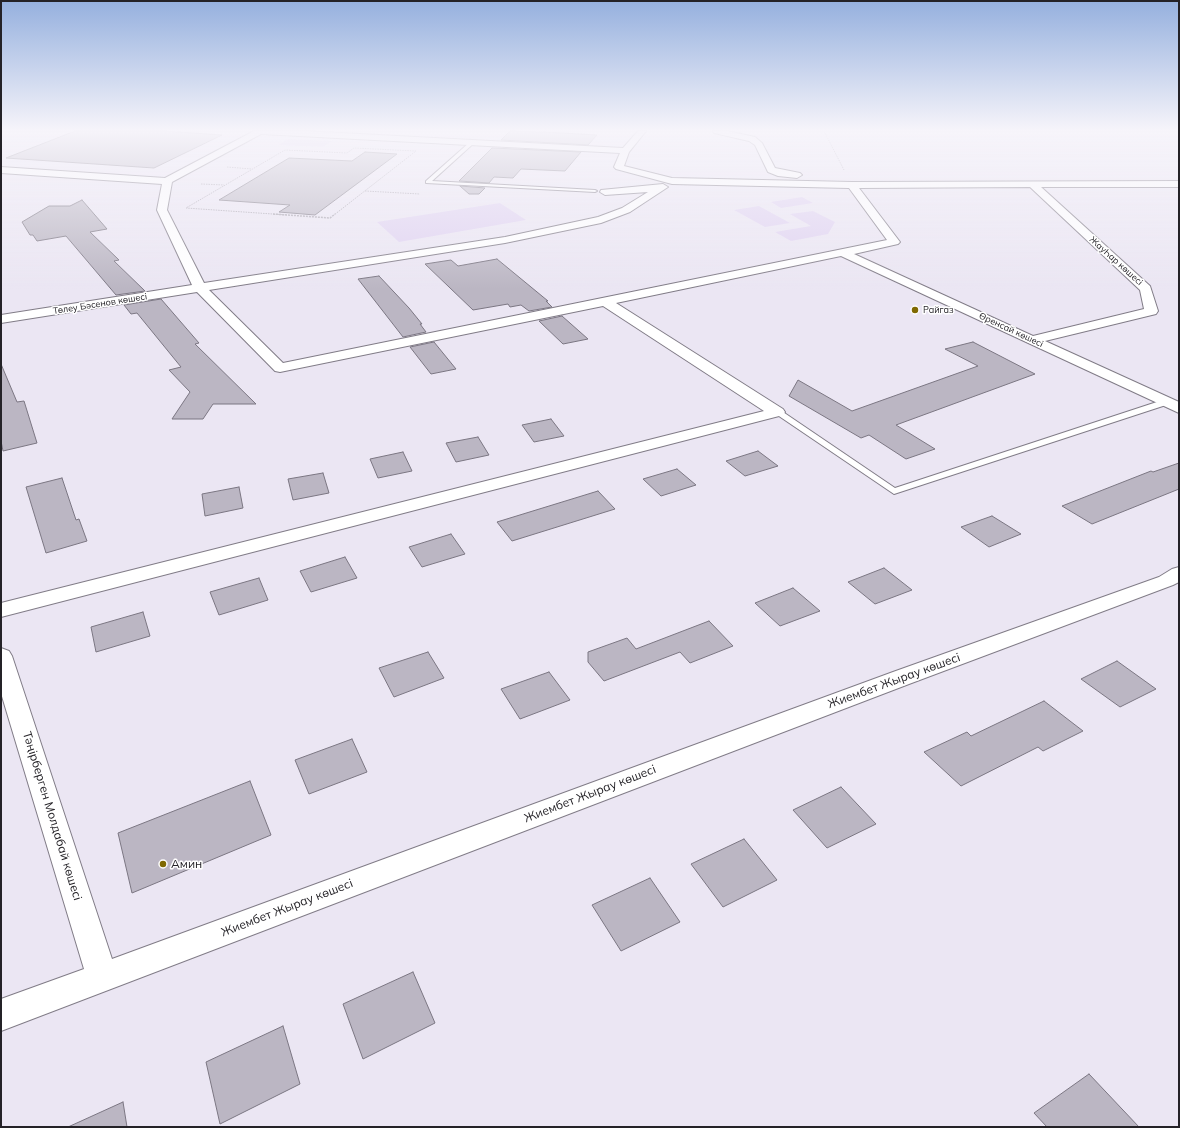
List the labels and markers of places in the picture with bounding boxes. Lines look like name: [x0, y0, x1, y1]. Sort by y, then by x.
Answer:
marker: Райгаз: [910, 305, 920, 315]
place label: Райгаз: [923, 305, 954, 315]
place label: Амин: [171, 857, 202, 871]
marker: Амин: [158, 859, 168, 869]

